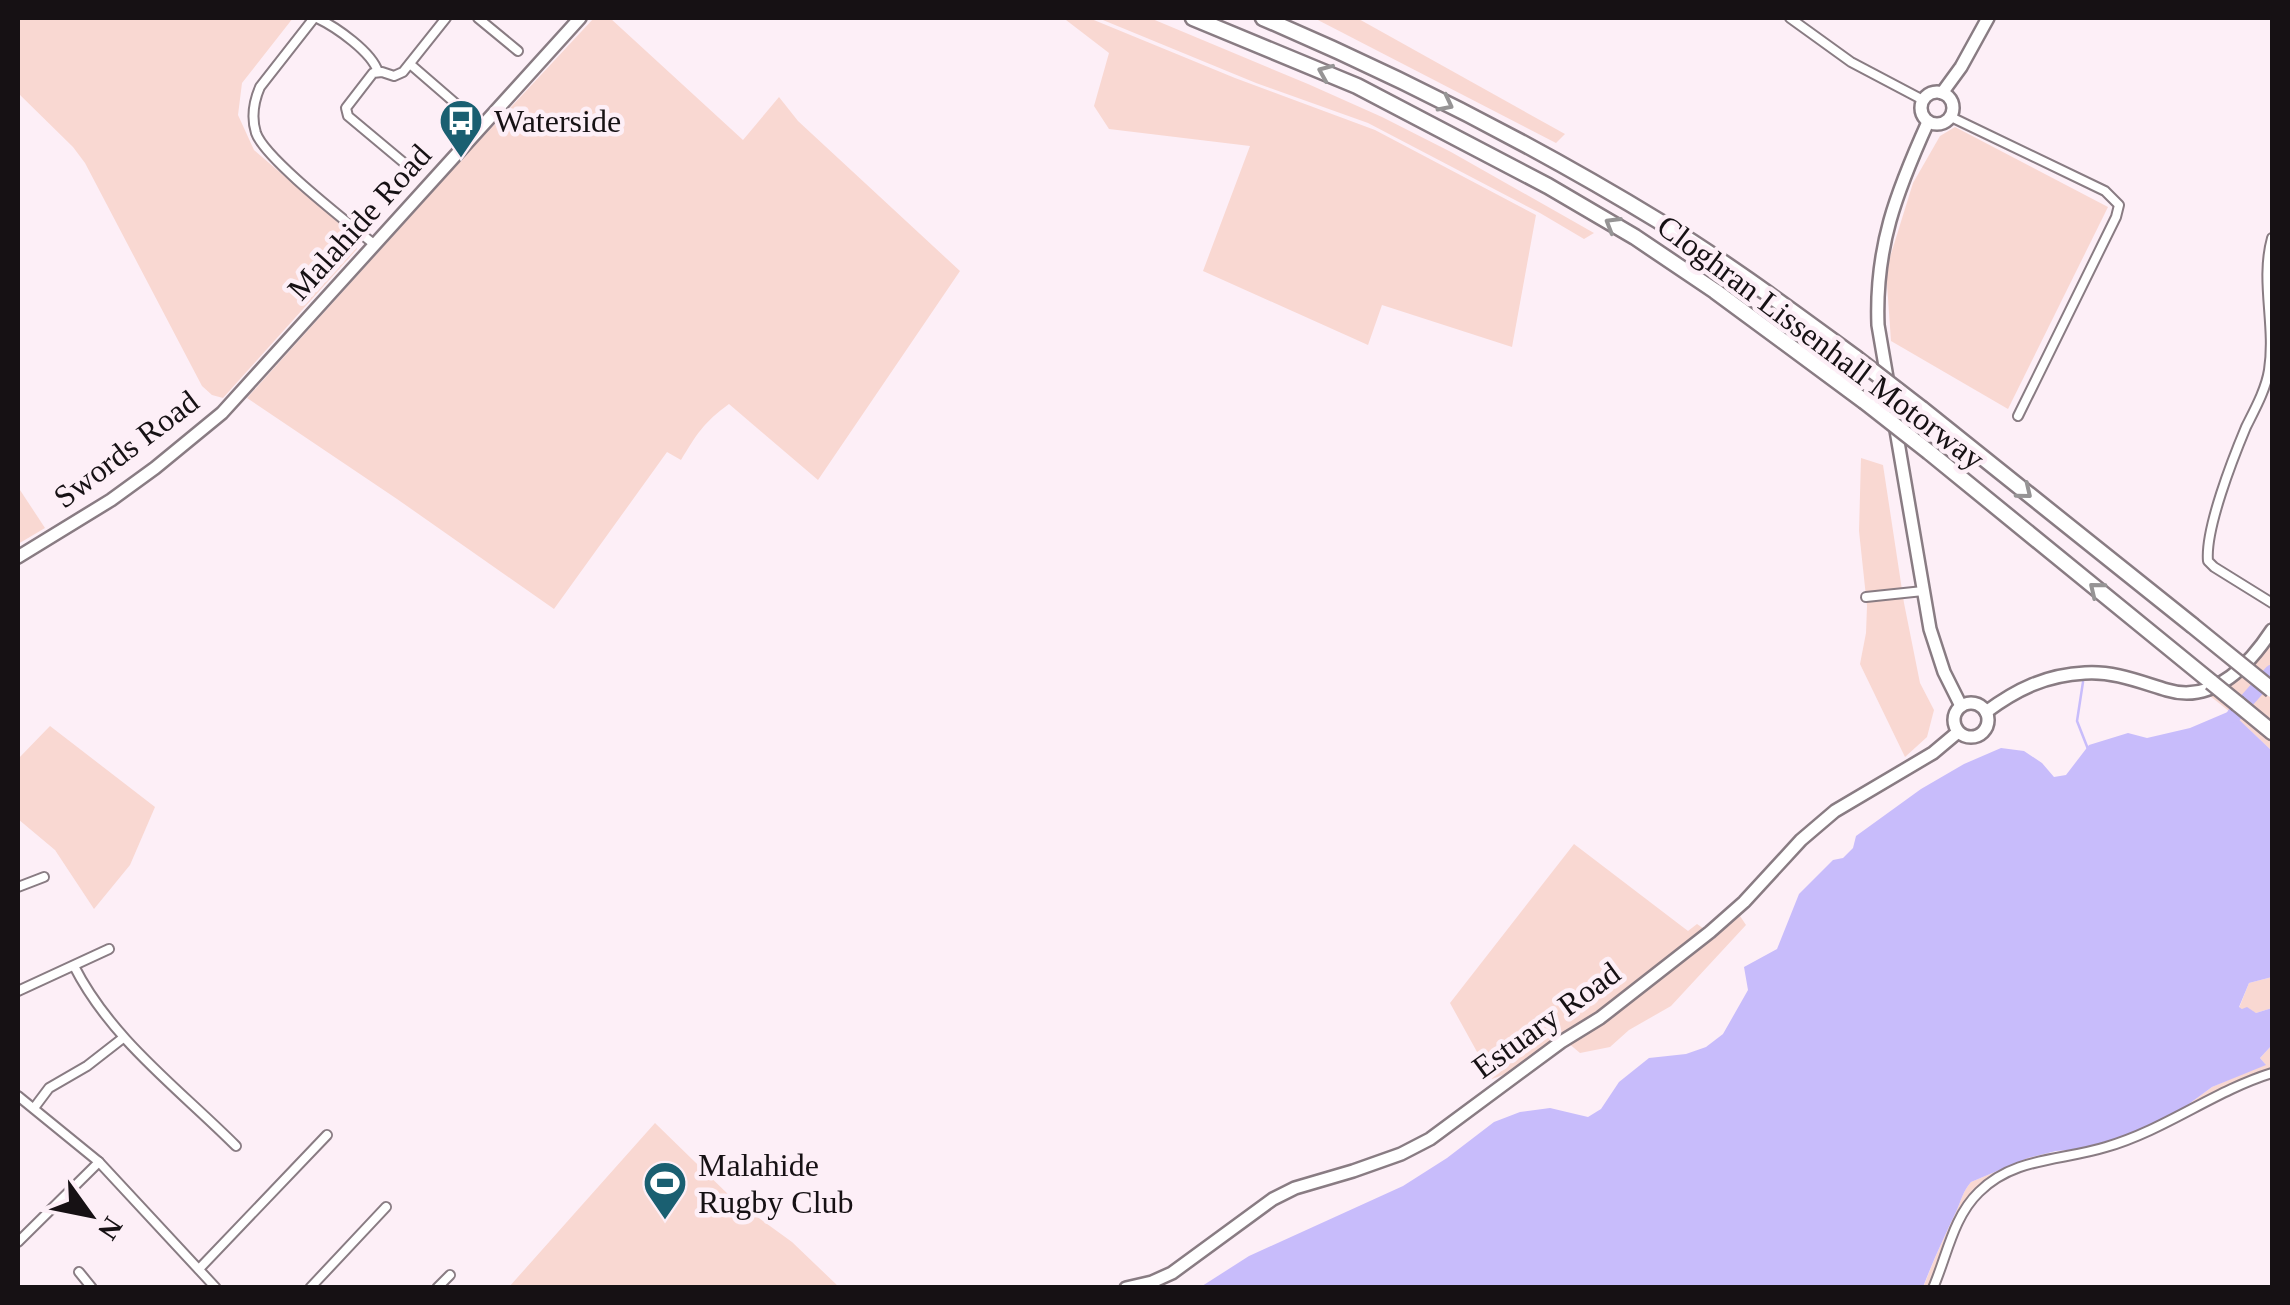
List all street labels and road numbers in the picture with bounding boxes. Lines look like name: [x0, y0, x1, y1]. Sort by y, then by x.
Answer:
street label: Malahide Road: [280, 137, 438, 307]
street label: Cloghran Lissenhall Motorway: [1650, 207, 1992, 477]
street label: Swords Road: [47, 383, 205, 515]
street label: Estuary Road: [1465, 955, 1627, 1085]

